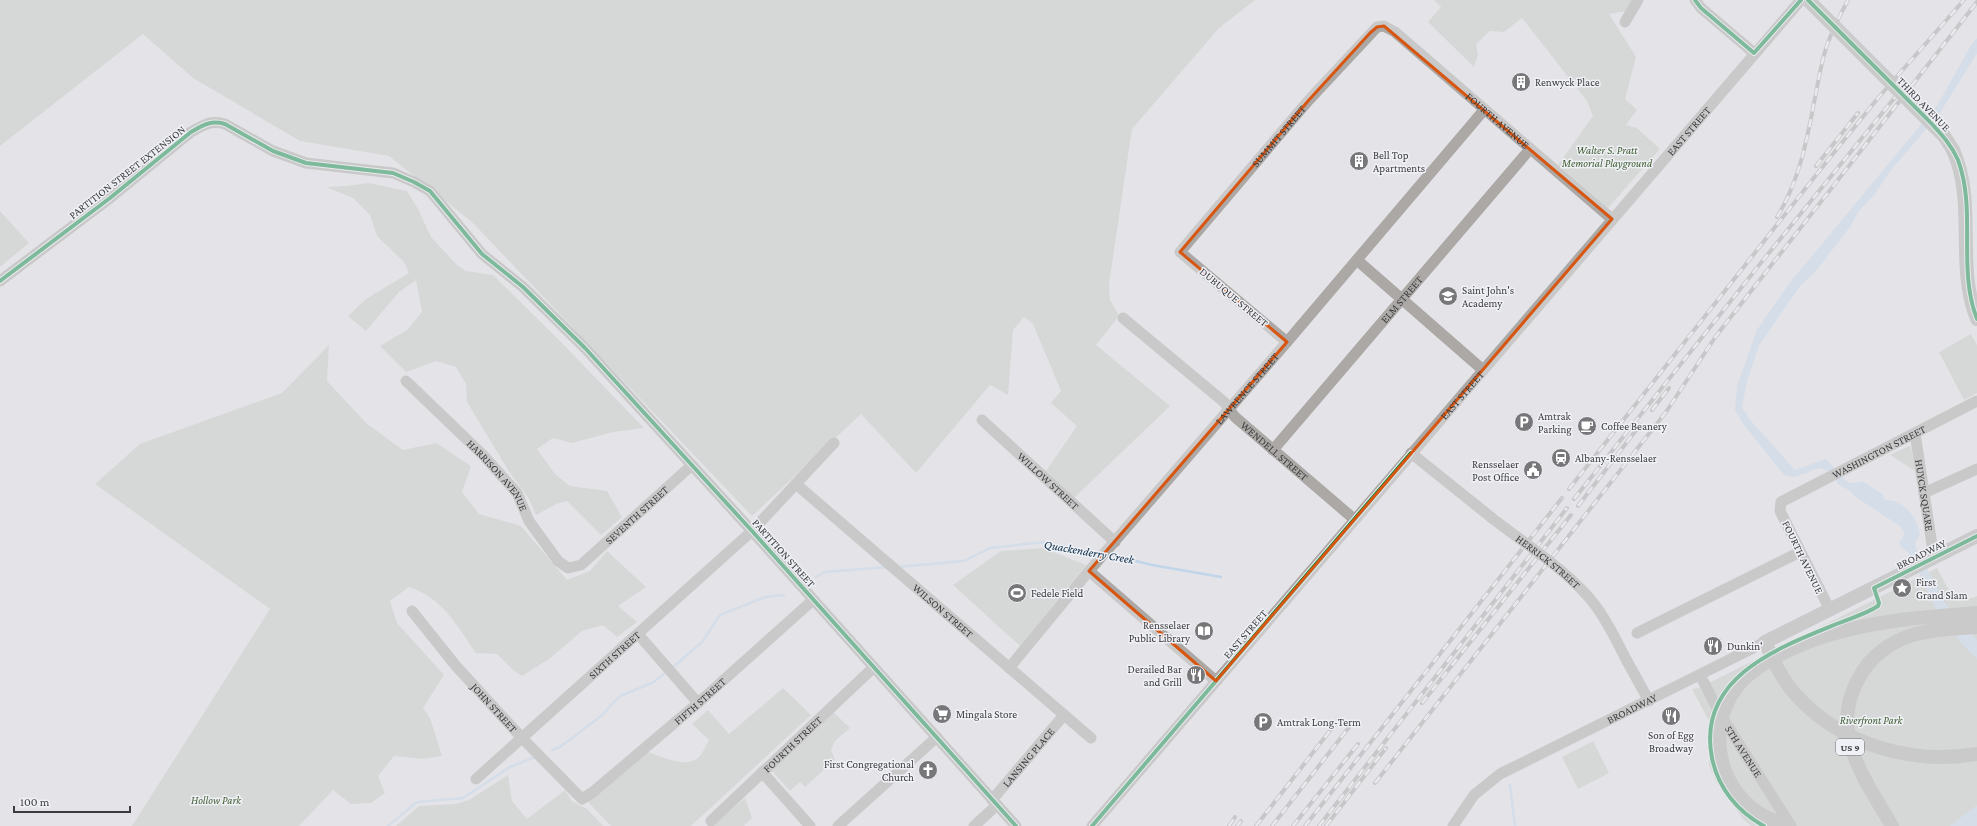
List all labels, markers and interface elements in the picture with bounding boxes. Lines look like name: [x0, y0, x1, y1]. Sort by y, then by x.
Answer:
building icon: Renwyck Place: [1510, 71, 1532, 93]
street label: THIRD AVENUE: [1895, 74, 1953, 134]
place label: Renwyck Place: [1535, 76, 1600, 89]
street label: FOURTH AVENUE: [1463, 90, 1532, 151]
street label: SUMMIT STREET: [1249, 103, 1308, 169]
street label: EAST STREET: [1664, 104, 1713, 158]
street label: PARTITION STREET EXTENSION: [67, 123, 187, 221]
park label: Walter S. Pratt Memorial Playground: [1561, 144, 1653, 170]
place label: Bell Top Apartments: [1373, 149, 1425, 175]
building icon: Bell Top Apartments: [1348, 150, 1370, 172]
street label: DUBUQUE STREET: [1197, 265, 1271, 329]
street label: ELM STREET: [1378, 274, 1425, 325]
place label: Saint John's Academy: [1462, 284, 1514, 310]
school or university icon: Saint John's Academy: [1437, 285, 1459, 307]
street label: LAWRENCE STREET: [1213, 350, 1281, 427]
street label: EAST STREET: [1438, 368, 1486, 422]
place label: Amtrak Parking: [1538, 410, 1572, 436]
parking icon: Amtrak Parking: [1513, 411, 1535, 433]
cafe icon: Coffee Beanery: [1576, 415, 1598, 437]
street label: WENDELL STREET: [1238, 419, 1311, 483]
place label: Coffee Beanery: [1601, 420, 1668, 433]
street label: WASHINGTON STREET: [1830, 423, 1928, 481]
street label: HARRISON AVENUE: [465, 437, 530, 513]
station icon: Albany-Rensselaer: [1550, 447, 1572, 469]
street label: WILLOW STREET: [1015, 450, 1081, 512]
place label: Albany-Rensselaer: [1575, 452, 1657, 465]
place label: Rensselaer Post Office: [1472, 458, 1519, 483]
public building icon: Rensselaer Post Office: [1522, 459, 1544, 481]
street label: HUYCK SQUARE: [1913, 459, 1936, 532]
street label: SEVENTH STREET: [603, 483, 671, 546]
street label: PARTITION STREET: [750, 516, 818, 590]
street label: FOURTH AVENUE: [1780, 519, 1826, 595]
street label: HERRICK STREET: [1514, 532, 1583, 591]
street label: BROADWAY: [1894, 536, 1948, 572]
water label: Quackenderry Creek: [1043, 537, 1136, 567]
place label: First Grand Slam: [1916, 576, 1968, 601]
place icon: First Grand Slam: [1891, 577, 1913, 599]
street label: WILSON STREET: [910, 581, 976, 640]
sports icon: Fedele Field: [1006, 582, 1028, 604]
place label: Fedele Field: [1031, 587, 1083, 599]
street label: EAST STREET: [1221, 607, 1269, 661]
place label: Rensselaer Public Library: [1129, 619, 1191, 645]
library icon: Rensselaer Public Library: [1193, 620, 1215, 642]
street label: SIXTH STREET: [586, 628, 643, 681]
restaurant icon: Dunkin': [1702, 635, 1724, 657]
place label: Dunkin': [1727, 640, 1763, 652]
place label: Derailed Bar and Grill: [1128, 663, 1182, 688]
restaurant icon: Derailed Bar and Grill: [1185, 664, 1207, 686]
street label: FIFTH STREET: [671, 675, 728, 727]
street label: JOHN STREET: [467, 680, 520, 735]
street label: BROADWAY: [1605, 691, 1659, 726]
supermarket icon: Mingala Store: [931, 703, 953, 725]
restaurant icon: Son of Egg Broadway: [1660, 705, 1682, 727]
place label: Mingala Store: [956, 708, 1017, 721]
parking icon: Amtrak Long-Term: [1252, 711, 1274, 733]
street label: FOURTH STREET: [761, 714, 824, 775]
park label: Riverfront Park: [1840, 714, 1904, 727]
place label: Amtrak Long-Term: [1277, 716, 1361, 729]
street label: 5TH AVENUE: [1723, 723, 1765, 779]
street label: LANSING PLACE: [1000, 725, 1057, 789]
place label: Son of Egg Broadway: [1648, 729, 1695, 755]
road number: US 9: [1836, 739, 1864, 755]
place label: First Congregational Church: [824, 758, 914, 783]
church icon: First Congregational Church: [917, 759, 939, 781]
scale bar: [14, 788, 130, 814]
park label: Hollow Park: [191, 794, 242, 806]
text: 100 m: [20, 795, 50, 809]

